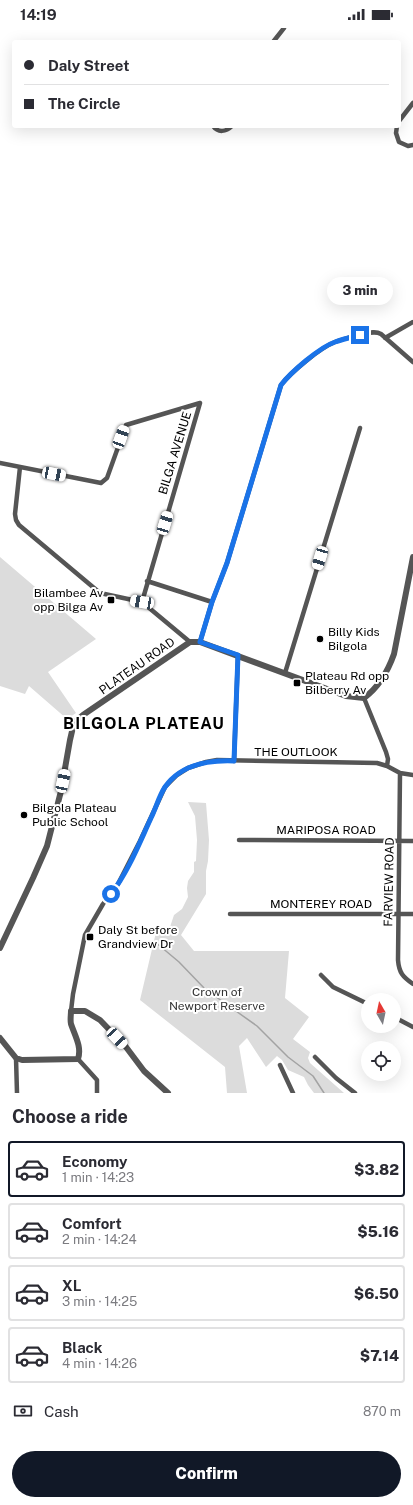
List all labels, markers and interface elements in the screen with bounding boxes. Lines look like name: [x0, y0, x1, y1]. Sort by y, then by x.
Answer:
text: 14:19: [20, 6, 57, 23]
text: Daly Street: [48, 57, 129, 74]
text: The Circle: [48, 95, 120, 112]
callout: 3 min: [327, 277, 393, 305]
text: 3 min: [343, 283, 377, 298]
route end: [351, 326, 369, 344]
street label: BILGA AVENUE: [156, 410, 194, 496]
car: [111, 424, 131, 450]
car: [41, 466, 67, 482]
car: [156, 510, 174, 536]
car: [311, 545, 329, 571]
place label: Bilambee Av opp Bilga Av: [34, 586, 103, 614]
car: [129, 594, 155, 610]
marker: Bilambee Av opp Bilga Av: [106, 595, 116, 605]
place label: Billy Kids Bilgola: [328, 625, 380, 653]
marker: Billy Kids Bilgola: [315, 634, 325, 644]
street label: PLATEAU ROAD: [96, 635, 178, 697]
place label: Plateau Rd opp Bilberry Av: [305, 669, 389, 697]
marker: Plateau Rd opp Bilberry Av: [292, 678, 302, 688]
district label: BILGOLA PLATEAU: [63, 714, 225, 733]
street label: THE OUTLOOK: [254, 745, 338, 759]
car: [55, 768, 71, 794]
place label: Bilgola Plateau Public School: [32, 801, 117, 829]
marker: Bilgola Plateau Public School: [19, 810, 29, 820]
street label: MARIPOSA ROAD: [276, 823, 376, 837]
street label: FARVIEW ROAD: [381, 837, 397, 927]
route start: [102, 885, 120, 903]
street label: MONTEREY ROAD: [270, 897, 372, 911]
place label: Daly St before Grandview Dr: [98, 923, 178, 951]
marker: Daly St before Grandview Dr: [85, 932, 95, 942]
park label: Crown of Newport Reserve: [169, 985, 265, 1013]
north arrow: [361, 993, 401, 1033]
map controls: [361, 993, 401, 1081]
car: [104, 1025, 130, 1051]
button: locate: [361, 1041, 401, 1081]
text: Choose a ride: [12, 1106, 128, 1127]
icon: car: [14, 1151, 50, 1187]
text: Economy: [62, 1153, 127, 1170]
text: $3.82: [354, 1161, 399, 1178]
text: 1 min · 14:23: [62, 1170, 134, 1185]
icon: car: [14, 1213, 50, 1249]
text: Comfort: [62, 1215, 122, 1232]
text: $5.16: [357, 1223, 399, 1240]
text: 2 min · 14:24: [62, 1232, 137, 1247]
icon: car: [14, 1275, 50, 1311]
text: XL: [62, 1277, 81, 1294]
text: $6.50: [354, 1285, 399, 1302]
text: 3 min · 14:25: [62, 1294, 137, 1309]
icon: car: [14, 1337, 50, 1373]
text: Black: [62, 1339, 102, 1356]
text: $7.14: [360, 1347, 399, 1364]
text: 4 min · 14:26: [62, 1356, 137, 1371]
icon: cash: [12, 1400, 34, 1422]
text: Cash: [44, 1403, 79, 1420]
text: 870 m: [363, 1404, 401, 1419]
button: Confirm: [12, 1451, 401, 1497]

